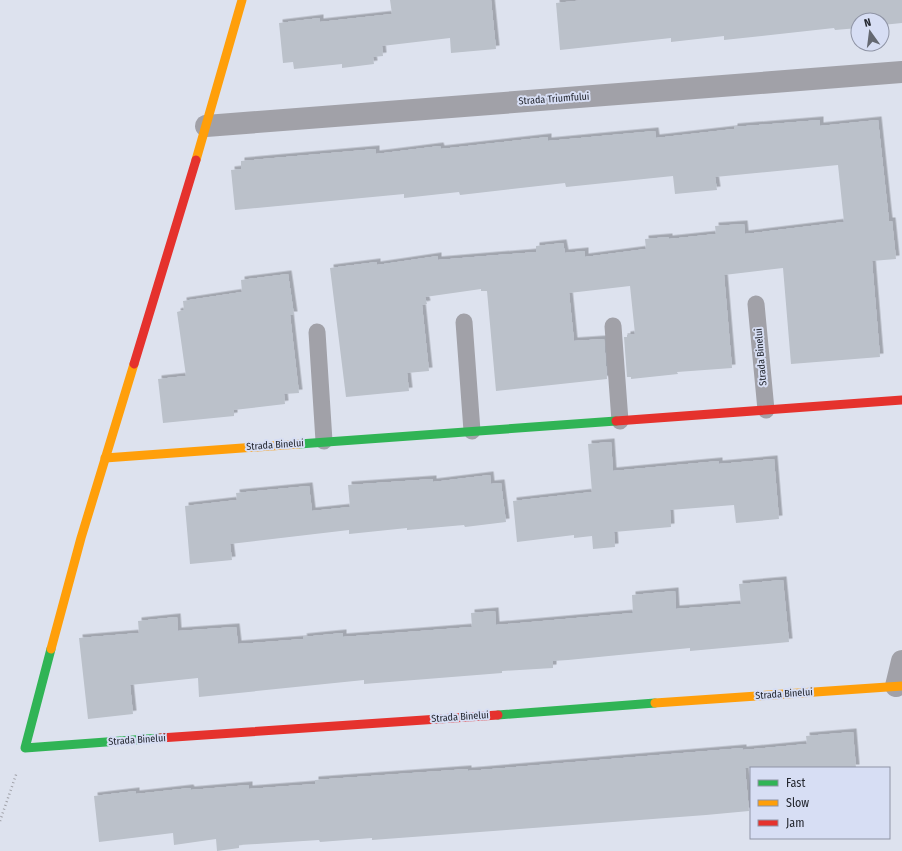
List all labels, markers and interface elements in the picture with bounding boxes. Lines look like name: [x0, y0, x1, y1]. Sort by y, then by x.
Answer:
north arrow: [850, 12, 890, 52]
text: N: [863, 16, 872, 30]
street label: Strada Triumfului: [518, 91, 590, 107]
street label: Strada Binelui: [753, 328, 769, 386]
street label: Strada Binelui: [246, 437, 304, 453]
street label: Strada Binelui: [755, 686, 813, 702]
street label: Strada Binelui: [431, 709, 489, 725]
street label: Strada Binelui: [108, 732, 166, 748]
legend: [750, 767, 890, 839]
text: Fast: [786, 776, 805, 790]
text: Slow: [786, 796, 809, 810]
text: Jam: [786, 816, 804, 830]

